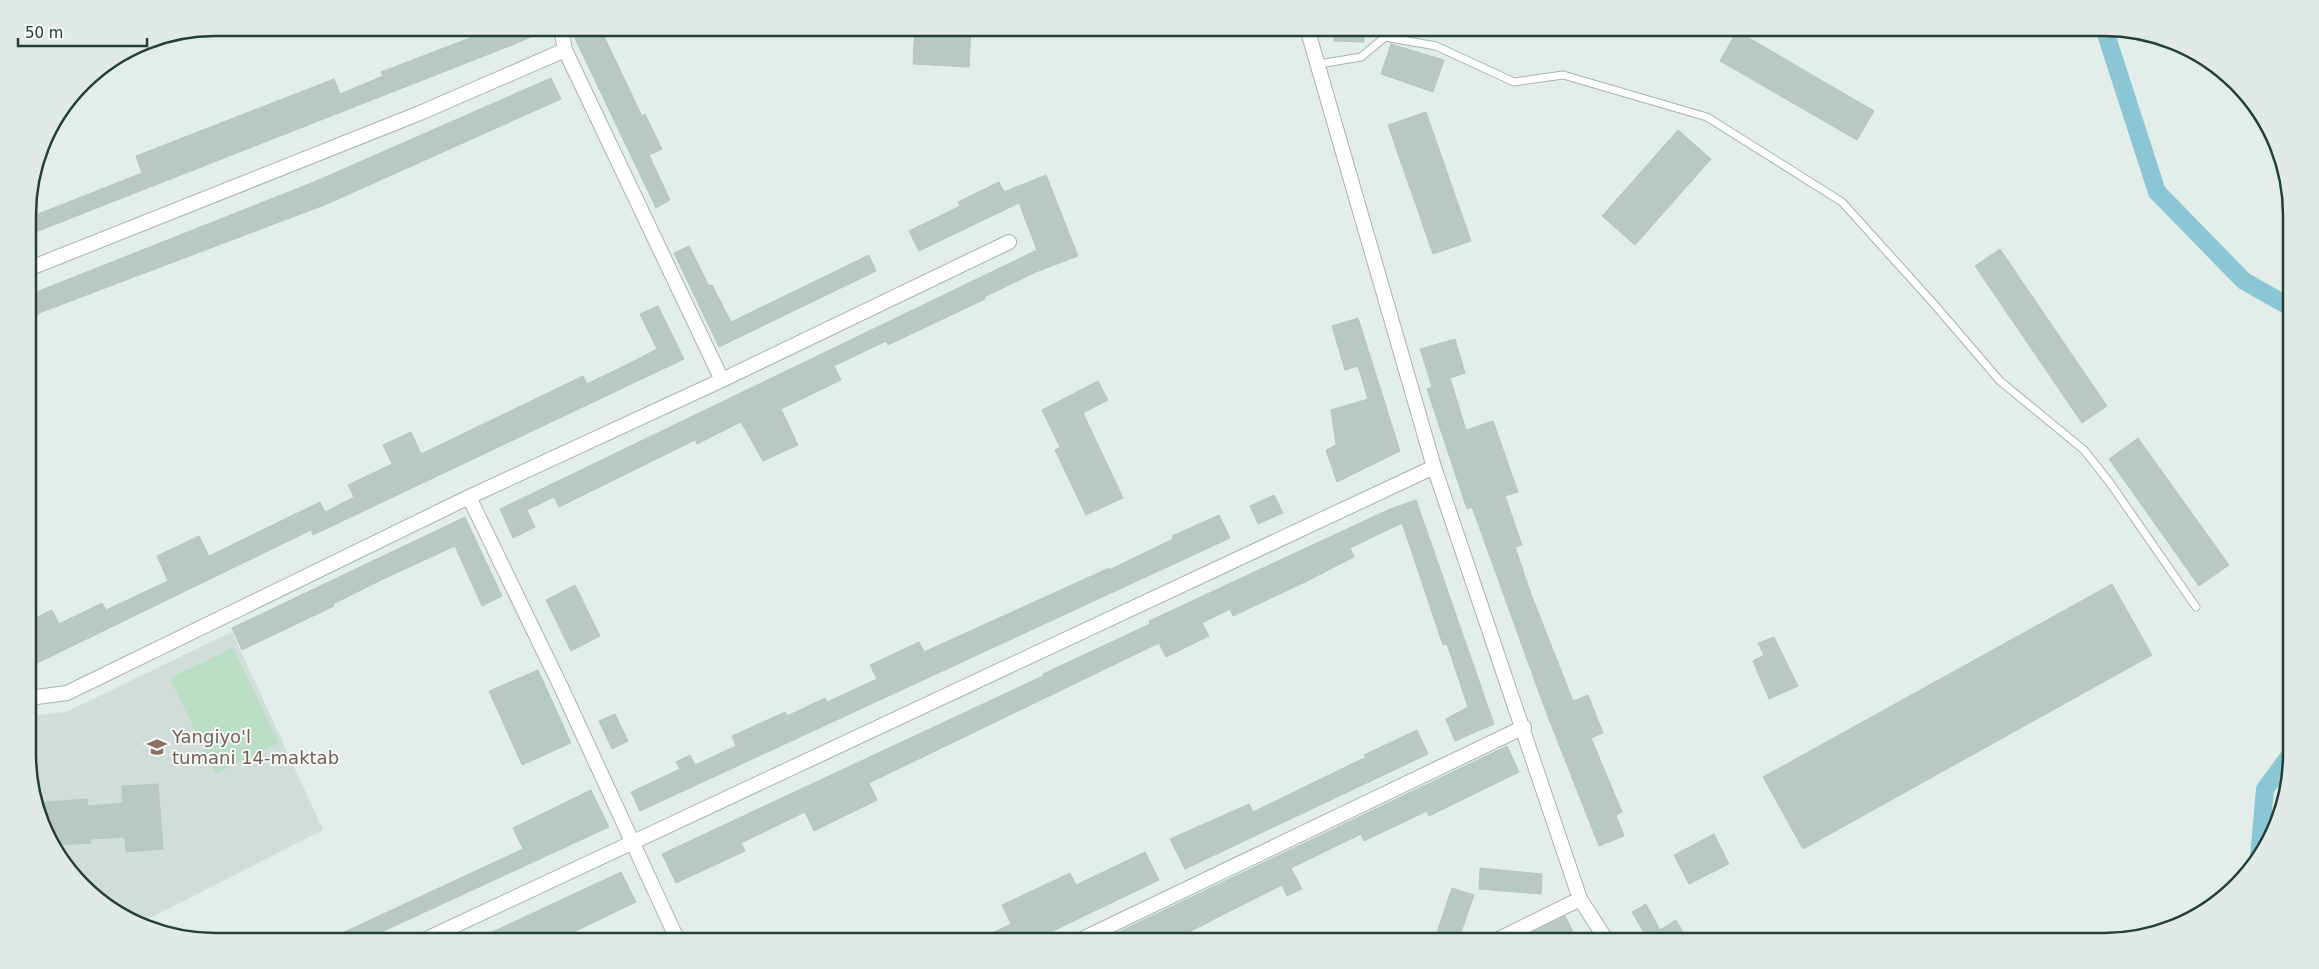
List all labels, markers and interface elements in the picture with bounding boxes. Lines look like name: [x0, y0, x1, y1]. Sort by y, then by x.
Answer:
scale bar: [18, 15, 146, 47]
text: 50 m: [25, 24, 63, 42]
place label: Yangiyo'l tumani 14-maktab: [171, 726, 339, 768]
school or university icon: Yangiyo'l tumani 14-maktab: [146, 736, 168, 758]

